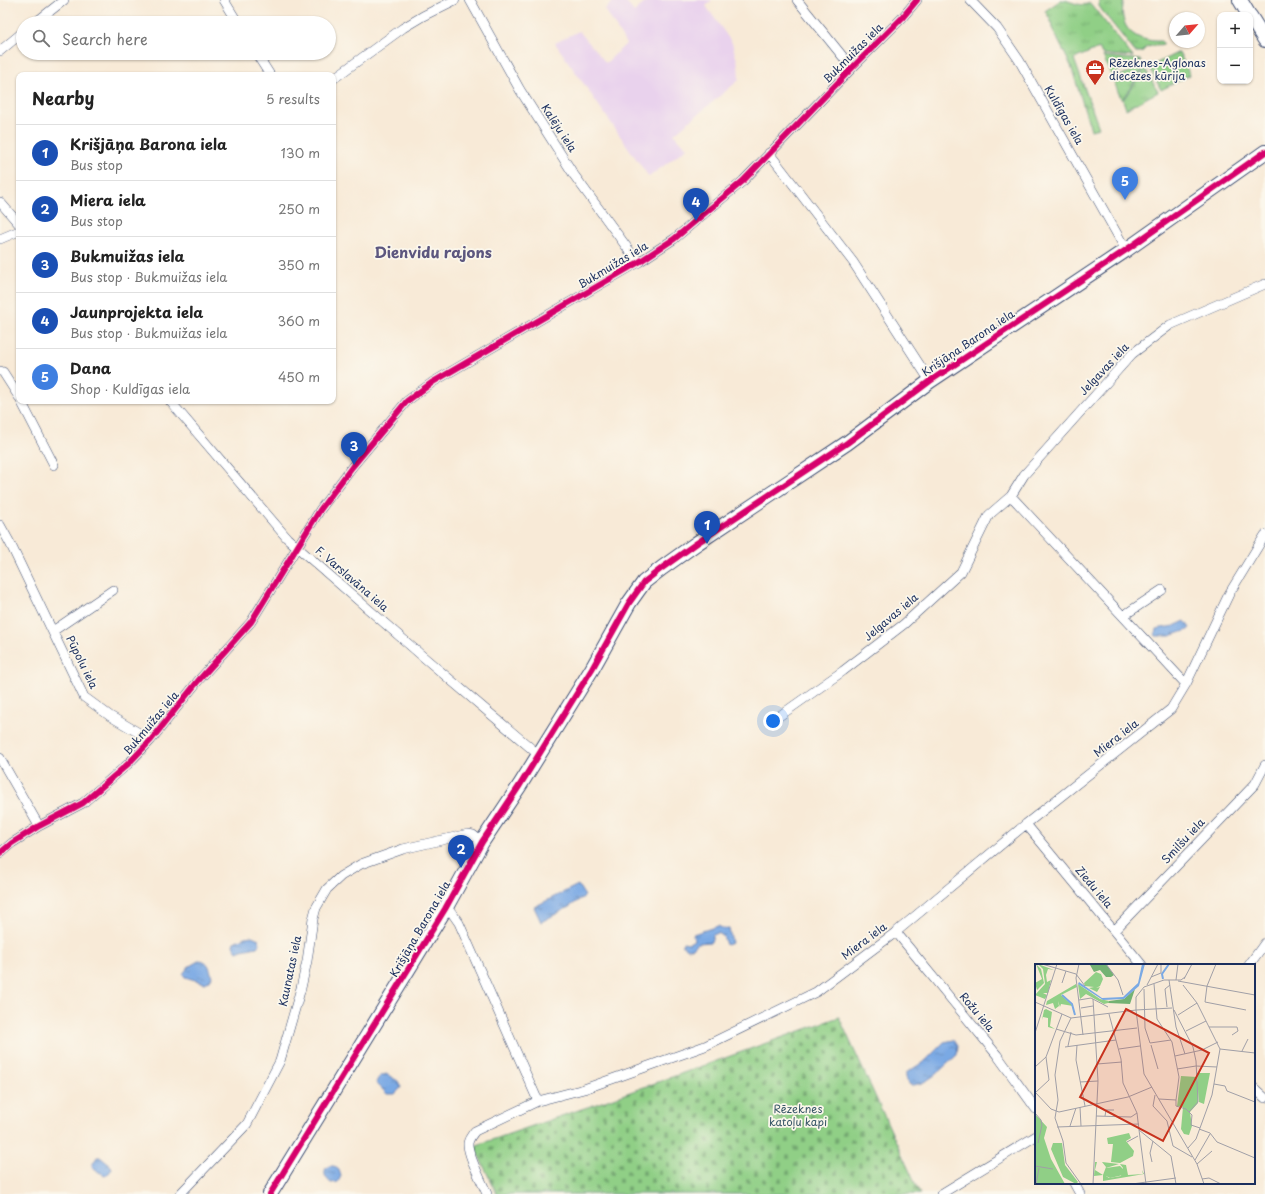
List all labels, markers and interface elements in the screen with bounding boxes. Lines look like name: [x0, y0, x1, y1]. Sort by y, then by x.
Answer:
north arrow: [1169, 12, 1205, 48]
map controls: [1217, 12, 1253, 84]
button: +: [1217, 12, 1253, 48]
search box: [16, 16, 336, 60]
street label: Bukmuižas iela: [819, 19, 887, 87]
icon: search: [30, 27, 52, 49]
text: Search here: [62, 27, 148, 50]
button: −: [1217, 48, 1253, 84]
place label: Rēzeknes-Aglonas diecēzes kūrija: [1109, 54, 1206, 84]
office icon: Rēzeknes-Aglonas diecēzes kūrija: [1084, 58, 1106, 86]
street label: Kuldīgas iela: [1041, 82, 1088, 148]
text: Nearby: [32, 85, 94, 111]
text: 5 results: [266, 89, 320, 108]
street label: Kalēju iela: [537, 100, 581, 155]
text: Krišjāņa Barona iela: [70, 132, 227, 155]
text: 1: [42, 143, 48, 162]
text: 130 m: [281, 143, 320, 162]
text: Bus stop: [70, 155, 123, 174]
pin: 5: [1112, 167, 1138, 200]
text: Miera iela: [70, 188, 146, 211]
pin: 4: [683, 188, 709, 221]
text: 2: [40, 199, 50, 218]
text: 250 m: [278, 199, 320, 218]
text: Bus stop: [70, 211, 123, 230]
street label: Bukmuižas iela: [574, 237, 651, 292]
district label: Dienvidu rajons: [374, 240, 492, 263]
text: Bukmuižas iela: [70, 244, 185, 267]
text: 3: [41, 255, 49, 274]
text: 350 m: [278, 255, 320, 274]
text: Bus stop · Bukmuižas iela: [70, 267, 227, 286]
text: Jaunprojekta iela: [70, 300, 203, 323]
street label: Krišjāņa Barona iela: [918, 305, 1018, 380]
text: 4: [41, 311, 49, 330]
text: 360 m: [277, 311, 320, 330]
text: Bus stop · Bukmuižas iela: [70, 323, 227, 342]
street label: Jelgavas iela: [1075, 338, 1133, 399]
text: Dana: [70, 356, 111, 379]
text: 5: [41, 367, 49, 386]
text: 450 m: [278, 367, 320, 386]
text: Shop · Kuldīgas iela: [70, 379, 190, 398]
pin: 3: [341, 432, 367, 465]
pin: 1: [694, 511, 720, 544]
street label: F. Varslavāna iela: [312, 542, 393, 615]
street label: Jelgavas iela: [860, 589, 922, 644]
street label: Pūpolu iela: [62, 632, 103, 691]
street label: Bukmuižas iela: [119, 687, 183, 758]
your location: [763, 711, 783, 731]
street label: Miera iela: [1089, 714, 1143, 761]
street label: Smilšu iela: [1157, 814, 1208, 867]
pin: 2: [448, 835, 474, 868]
street label: Ziedu iela: [1072, 862, 1117, 912]
street label: Krišjāņa Barona iela: [385, 877, 454, 980]
street label: Miera iela: [837, 917, 891, 963]
street label: Kaunatas iela: [274, 934, 305, 1008]
inset map: [1035, 964, 1255, 1184]
street label: Rožu iela: [956, 988, 999, 1035]
park label: Rēzeknes katoļu kapi: [769, 1100, 827, 1130]

